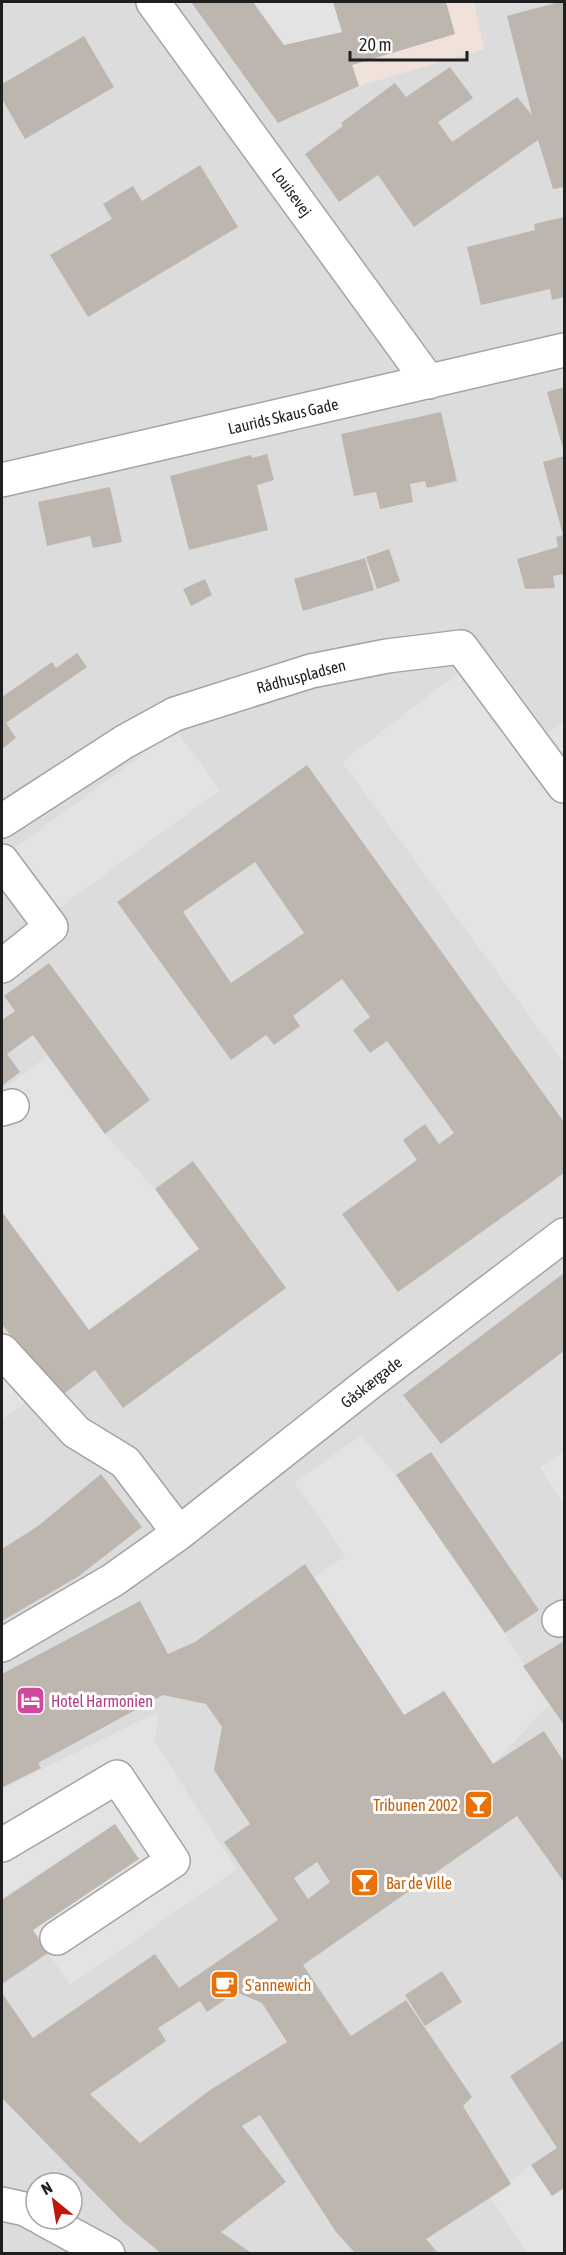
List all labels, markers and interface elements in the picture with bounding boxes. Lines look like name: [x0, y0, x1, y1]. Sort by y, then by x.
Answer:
scale bar: [350, 24, 467, 62]
text: 20 m: [359, 34, 391, 55]
street label: Louisevej: [268, 164, 316, 220]
street label: Laurids Skaus Gade: [226, 395, 340, 437]
street label: Rådhuspladsen: [254, 655, 348, 698]
street label: Gåskærgade: [337, 1353, 406, 1412]
hotel icon: Hotel Harmonien: [14, 1685, 46, 1717]
place label: Hotel Harmonien: [51, 1692, 153, 1710]
bar icon: Tribunen 2002: [463, 1789, 495, 1821]
place label: Tribunen 2002: [373, 1796, 458, 1814]
bar icon: Bar de Ville: [349, 1867, 381, 1899]
place label: Bar de Ville: [386, 1874, 452, 1892]
cafe icon: S'annewich: [208, 1969, 240, 2001]
place label: S'annewich: [245, 1976, 311, 1994]
north arrow: [24, 2171, 84, 2231]
text: N: [38, 2178, 55, 2198]

